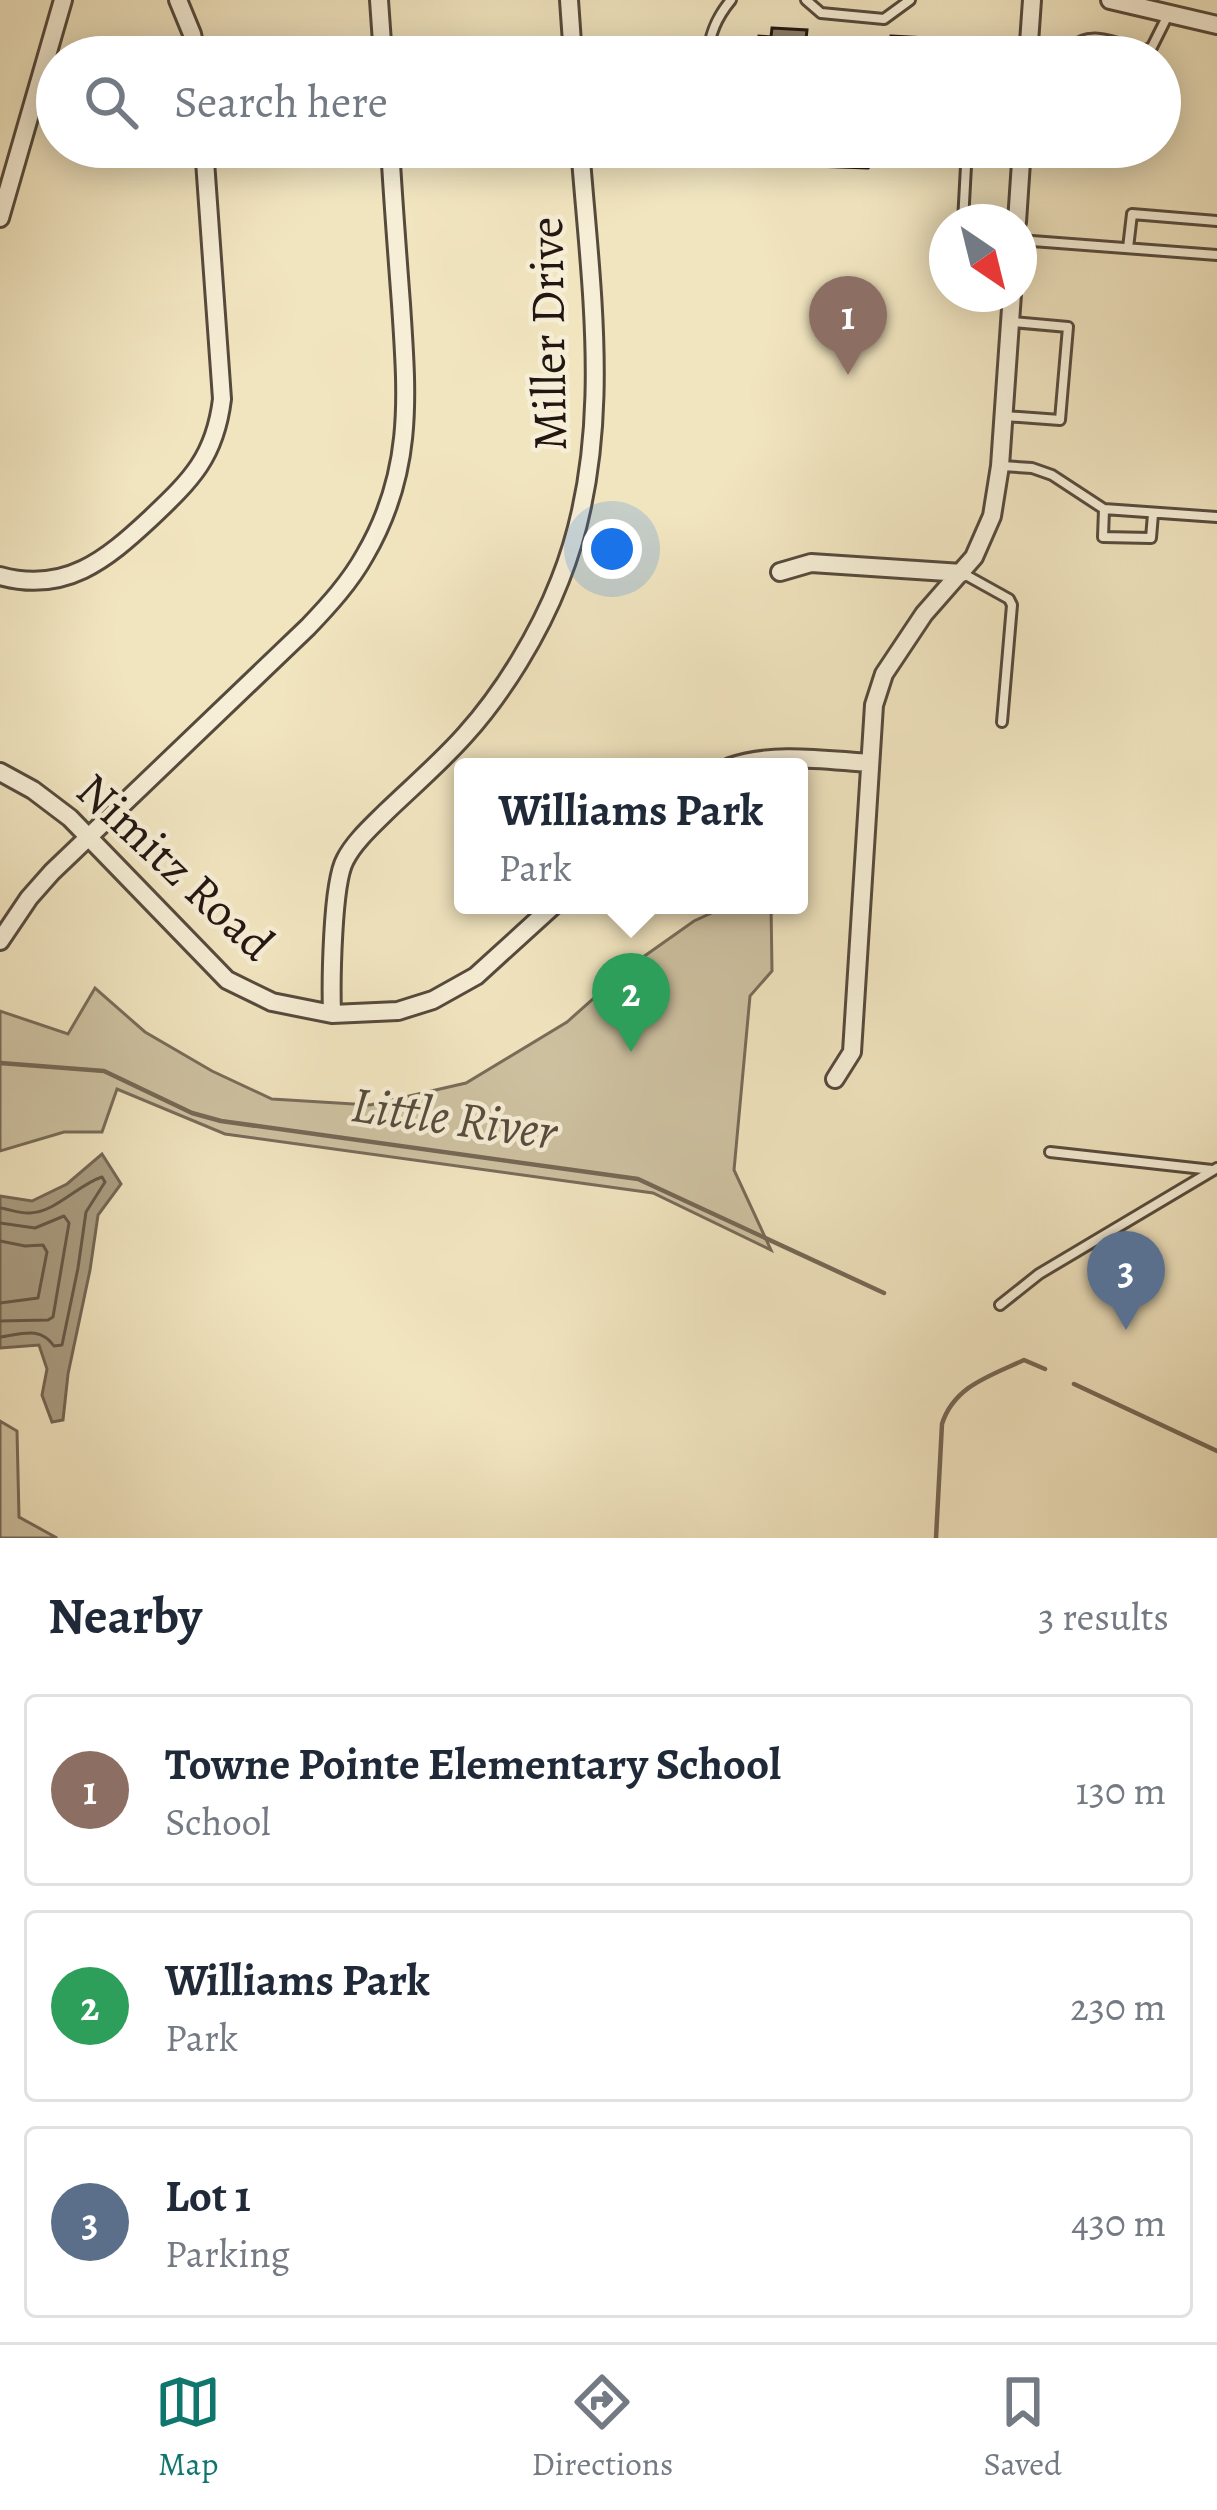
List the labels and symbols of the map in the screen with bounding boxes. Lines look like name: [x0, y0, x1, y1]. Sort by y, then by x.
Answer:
north arrow: [929, 204, 1037, 312]
street label: Miller Drive: [513, 216, 583, 452]
pin: 1: [809, 276, 887, 375]
your location: [582, 519, 642, 579]
street label: Nimitz Road: [62, 758, 289, 976]
pin: 2: [592, 953, 670, 1052]
water label: Little River: [347, 1069, 563, 1167]
pin: 3: [1087, 1231, 1165, 1330]

